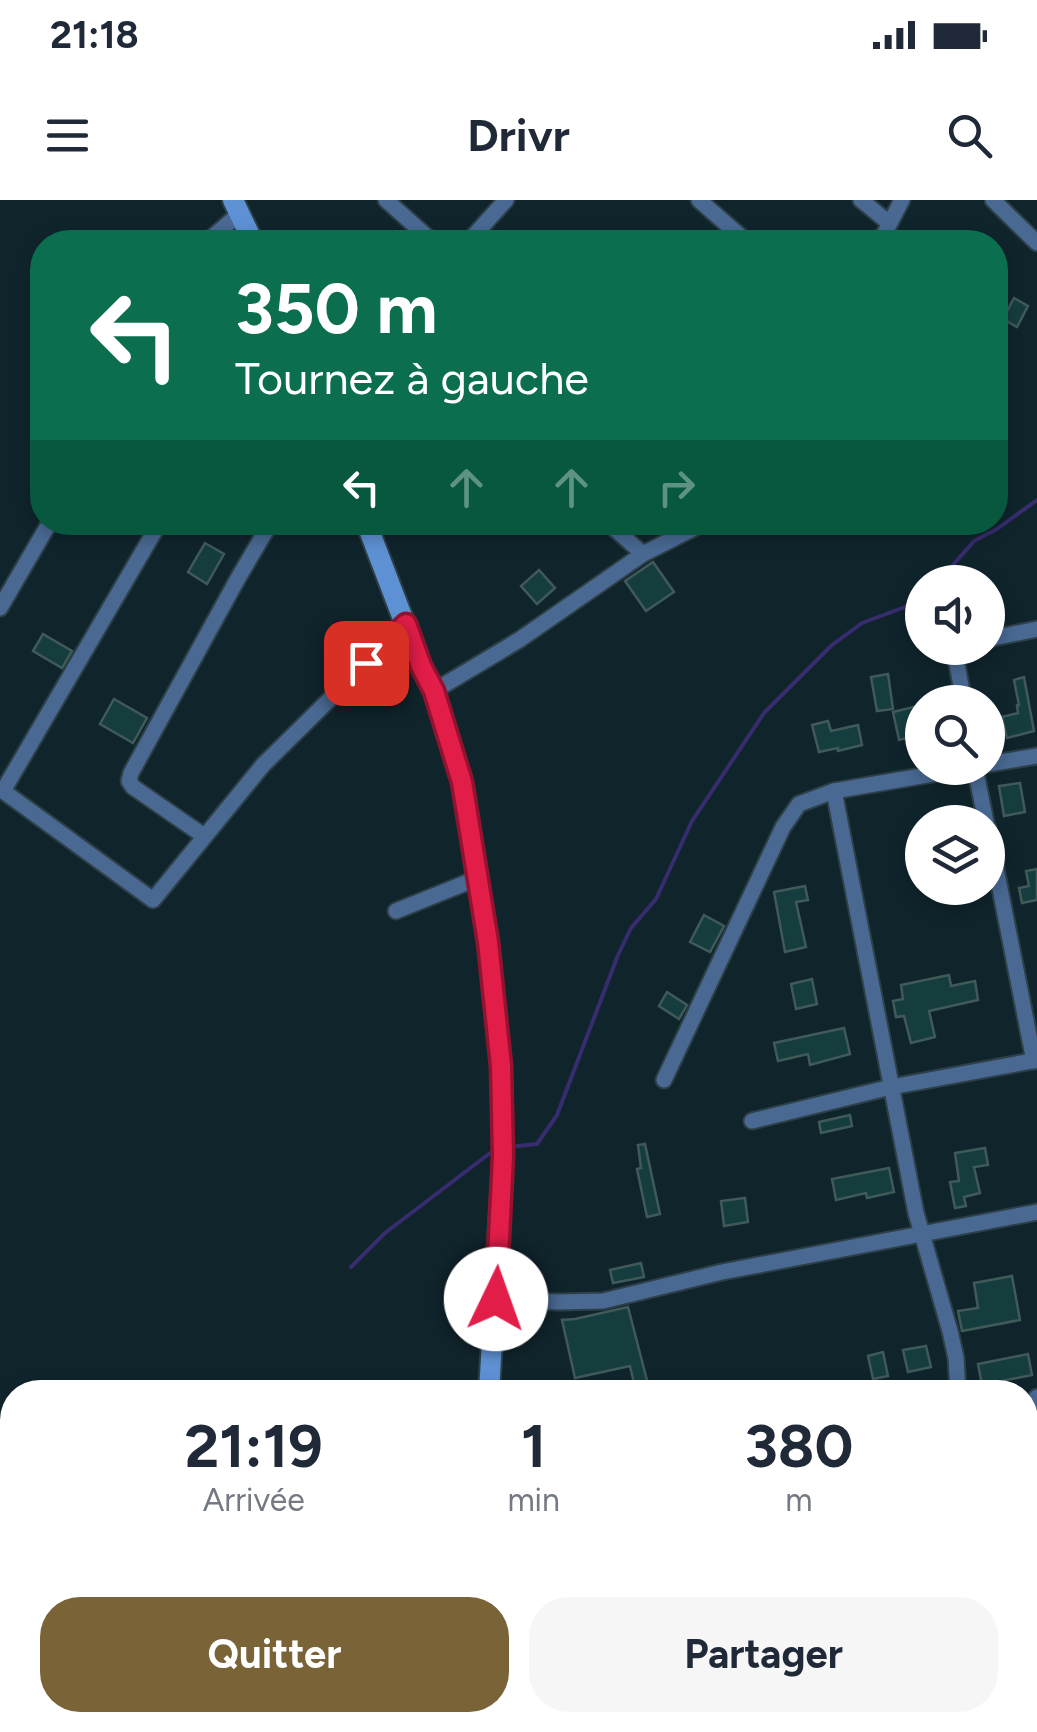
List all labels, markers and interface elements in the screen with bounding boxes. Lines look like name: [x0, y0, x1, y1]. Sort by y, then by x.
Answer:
text: 21:18: [50, 12, 139, 58]
icon: menu: [40, 108, 95, 163]
text: Drivr: [467, 108, 570, 162]
icon: search: [942, 108, 997, 163]
text: 350 m: [235, 266, 438, 351]
icon: left: [70, 270, 200, 400]
text: Tournez à gauche: [235, 351, 589, 405]
icon: left: [334, 460, 389, 515]
icon: ahead: [439, 460, 494, 515]
icon: ahead: [544, 460, 599, 515]
icon: right: [649, 460, 704, 515]
map controls: [905, 565, 1005, 905]
button: sound: [905, 565, 1005, 665]
pin: [324, 621, 409, 706]
icon: arrive: [339, 636, 394, 691]
button: search: [905, 685, 1005, 785]
button: layers: [905, 805, 1005, 905]
position arrow: [444, 1247, 548, 1351]
text: 21:19: [185, 1410, 323, 1482]
text: 1: [521, 1410, 546, 1482]
text: 380: [744, 1410, 853, 1482]
text: Arrivée: [203, 1481, 305, 1519]
text: min: [507, 1481, 560, 1519]
text: m: [785, 1481, 813, 1519]
button: Quitter: [40, 1597, 509, 1712]
button: Partager: [529, 1597, 998, 1712]

